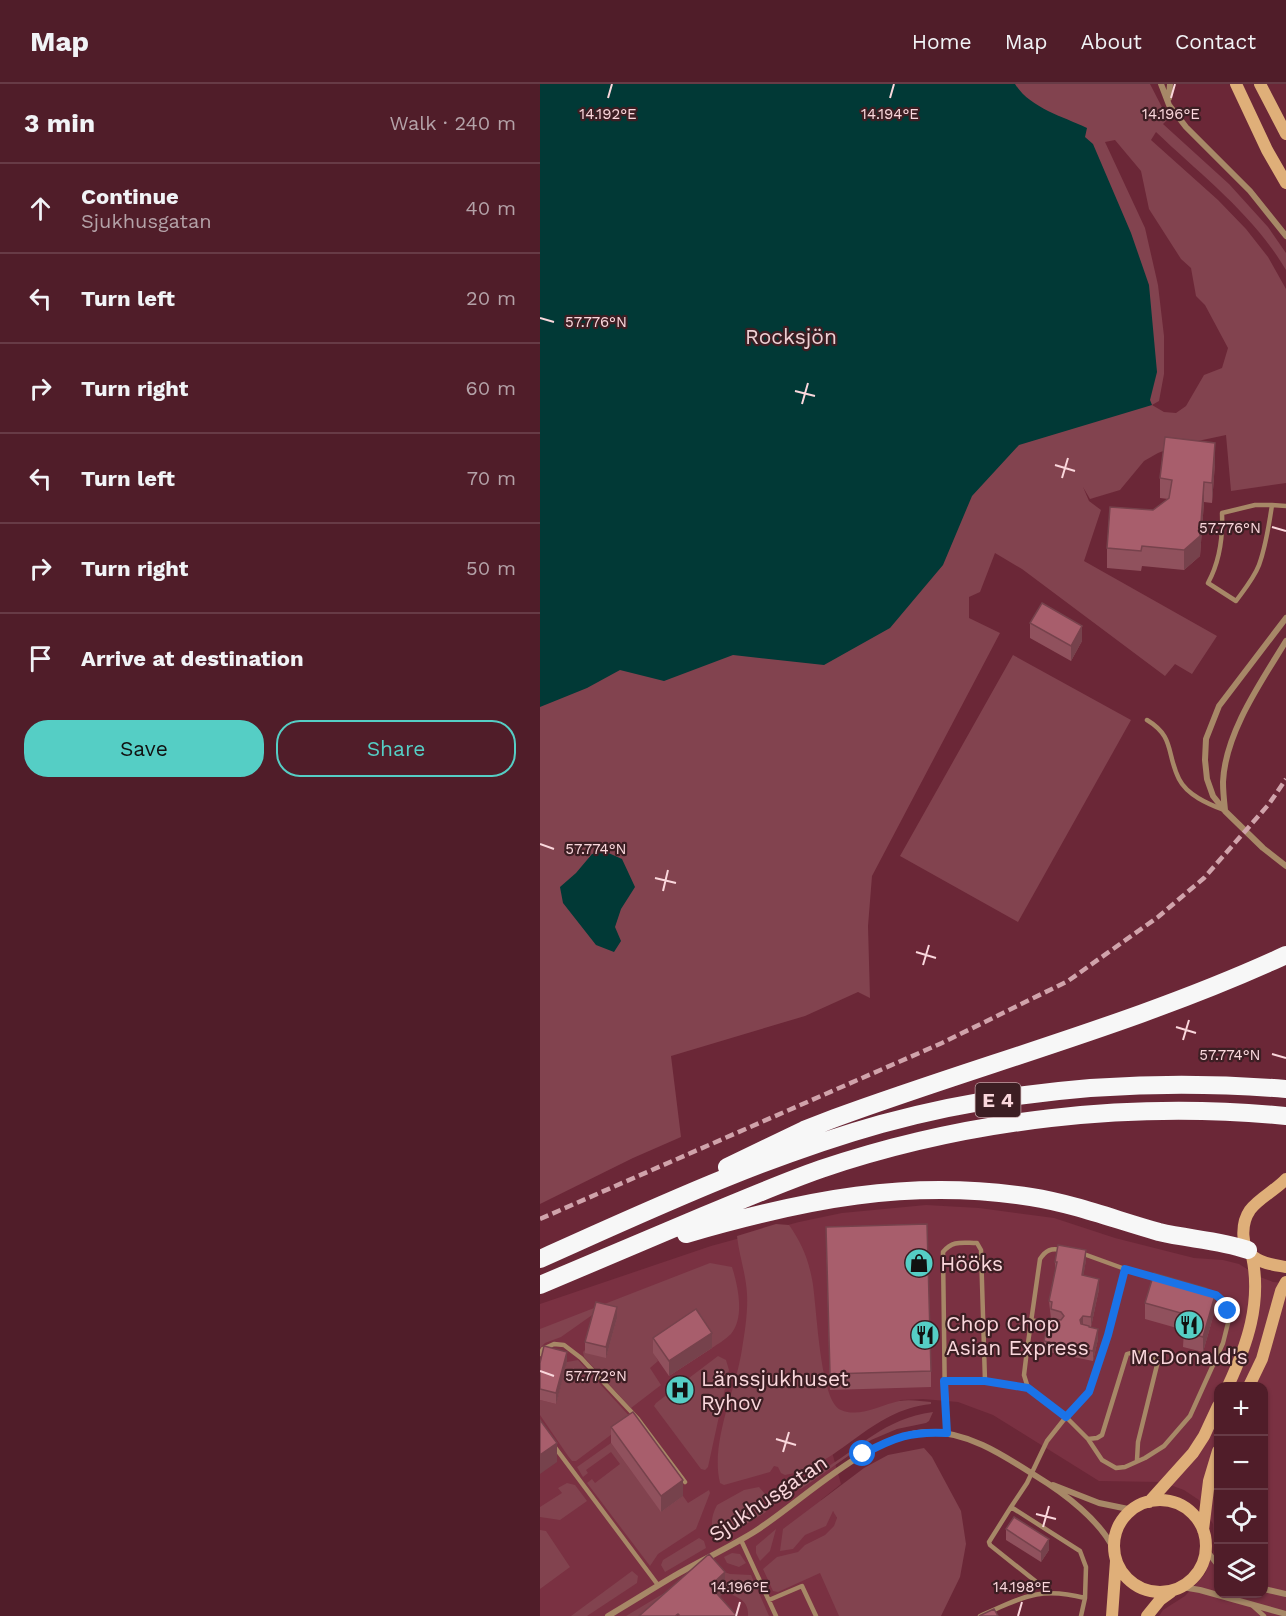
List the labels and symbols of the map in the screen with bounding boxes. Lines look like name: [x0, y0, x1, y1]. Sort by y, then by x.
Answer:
text: 14.192°E: [579, 105, 637, 123]
text: 14.194°E: [861, 105, 919, 123]
text: 14.196°E: [1142, 105, 1200, 123]
text: 57.776°N: [565, 313, 627, 331]
park label: Rocksjön: [745, 324, 837, 349]
text: 57.776°N: [1199, 519, 1261, 537]
text: 57.774°N: [565, 840, 627, 858]
text: 57.774°N: [1199, 1046, 1261, 1064]
road number: E 4: [976, 1083, 1020, 1117]
shop icon: Hööks: [903, 1247, 935, 1279]
place label: Hööks: [940, 1251, 1003, 1276]
route end: [1214, 1297, 1240, 1323]
restaurant icon: McDonald's: [1173, 1309, 1205, 1341]
place label: Chop Chop Asian Express: [946, 1311, 1089, 1360]
restaurant icon: Chop Chop Asian Express: [909, 1319, 941, 1351]
place label: McDonald's: [1130, 1344, 1248, 1369]
place label: Länssjukhuset Ryhov: [701, 1366, 849, 1415]
text: 57.772°N: [565, 1367, 627, 1385]
hospital icon: Länssjukhuset Ryhov: [664, 1374, 696, 1406]
route start: [849, 1440, 875, 1466]
street label: Sjukhusgatan: [704, 1449, 832, 1547]
text: 14.196°E: [711, 1578, 769, 1596]
text: 14.198°E: [993, 1578, 1051, 1596]

